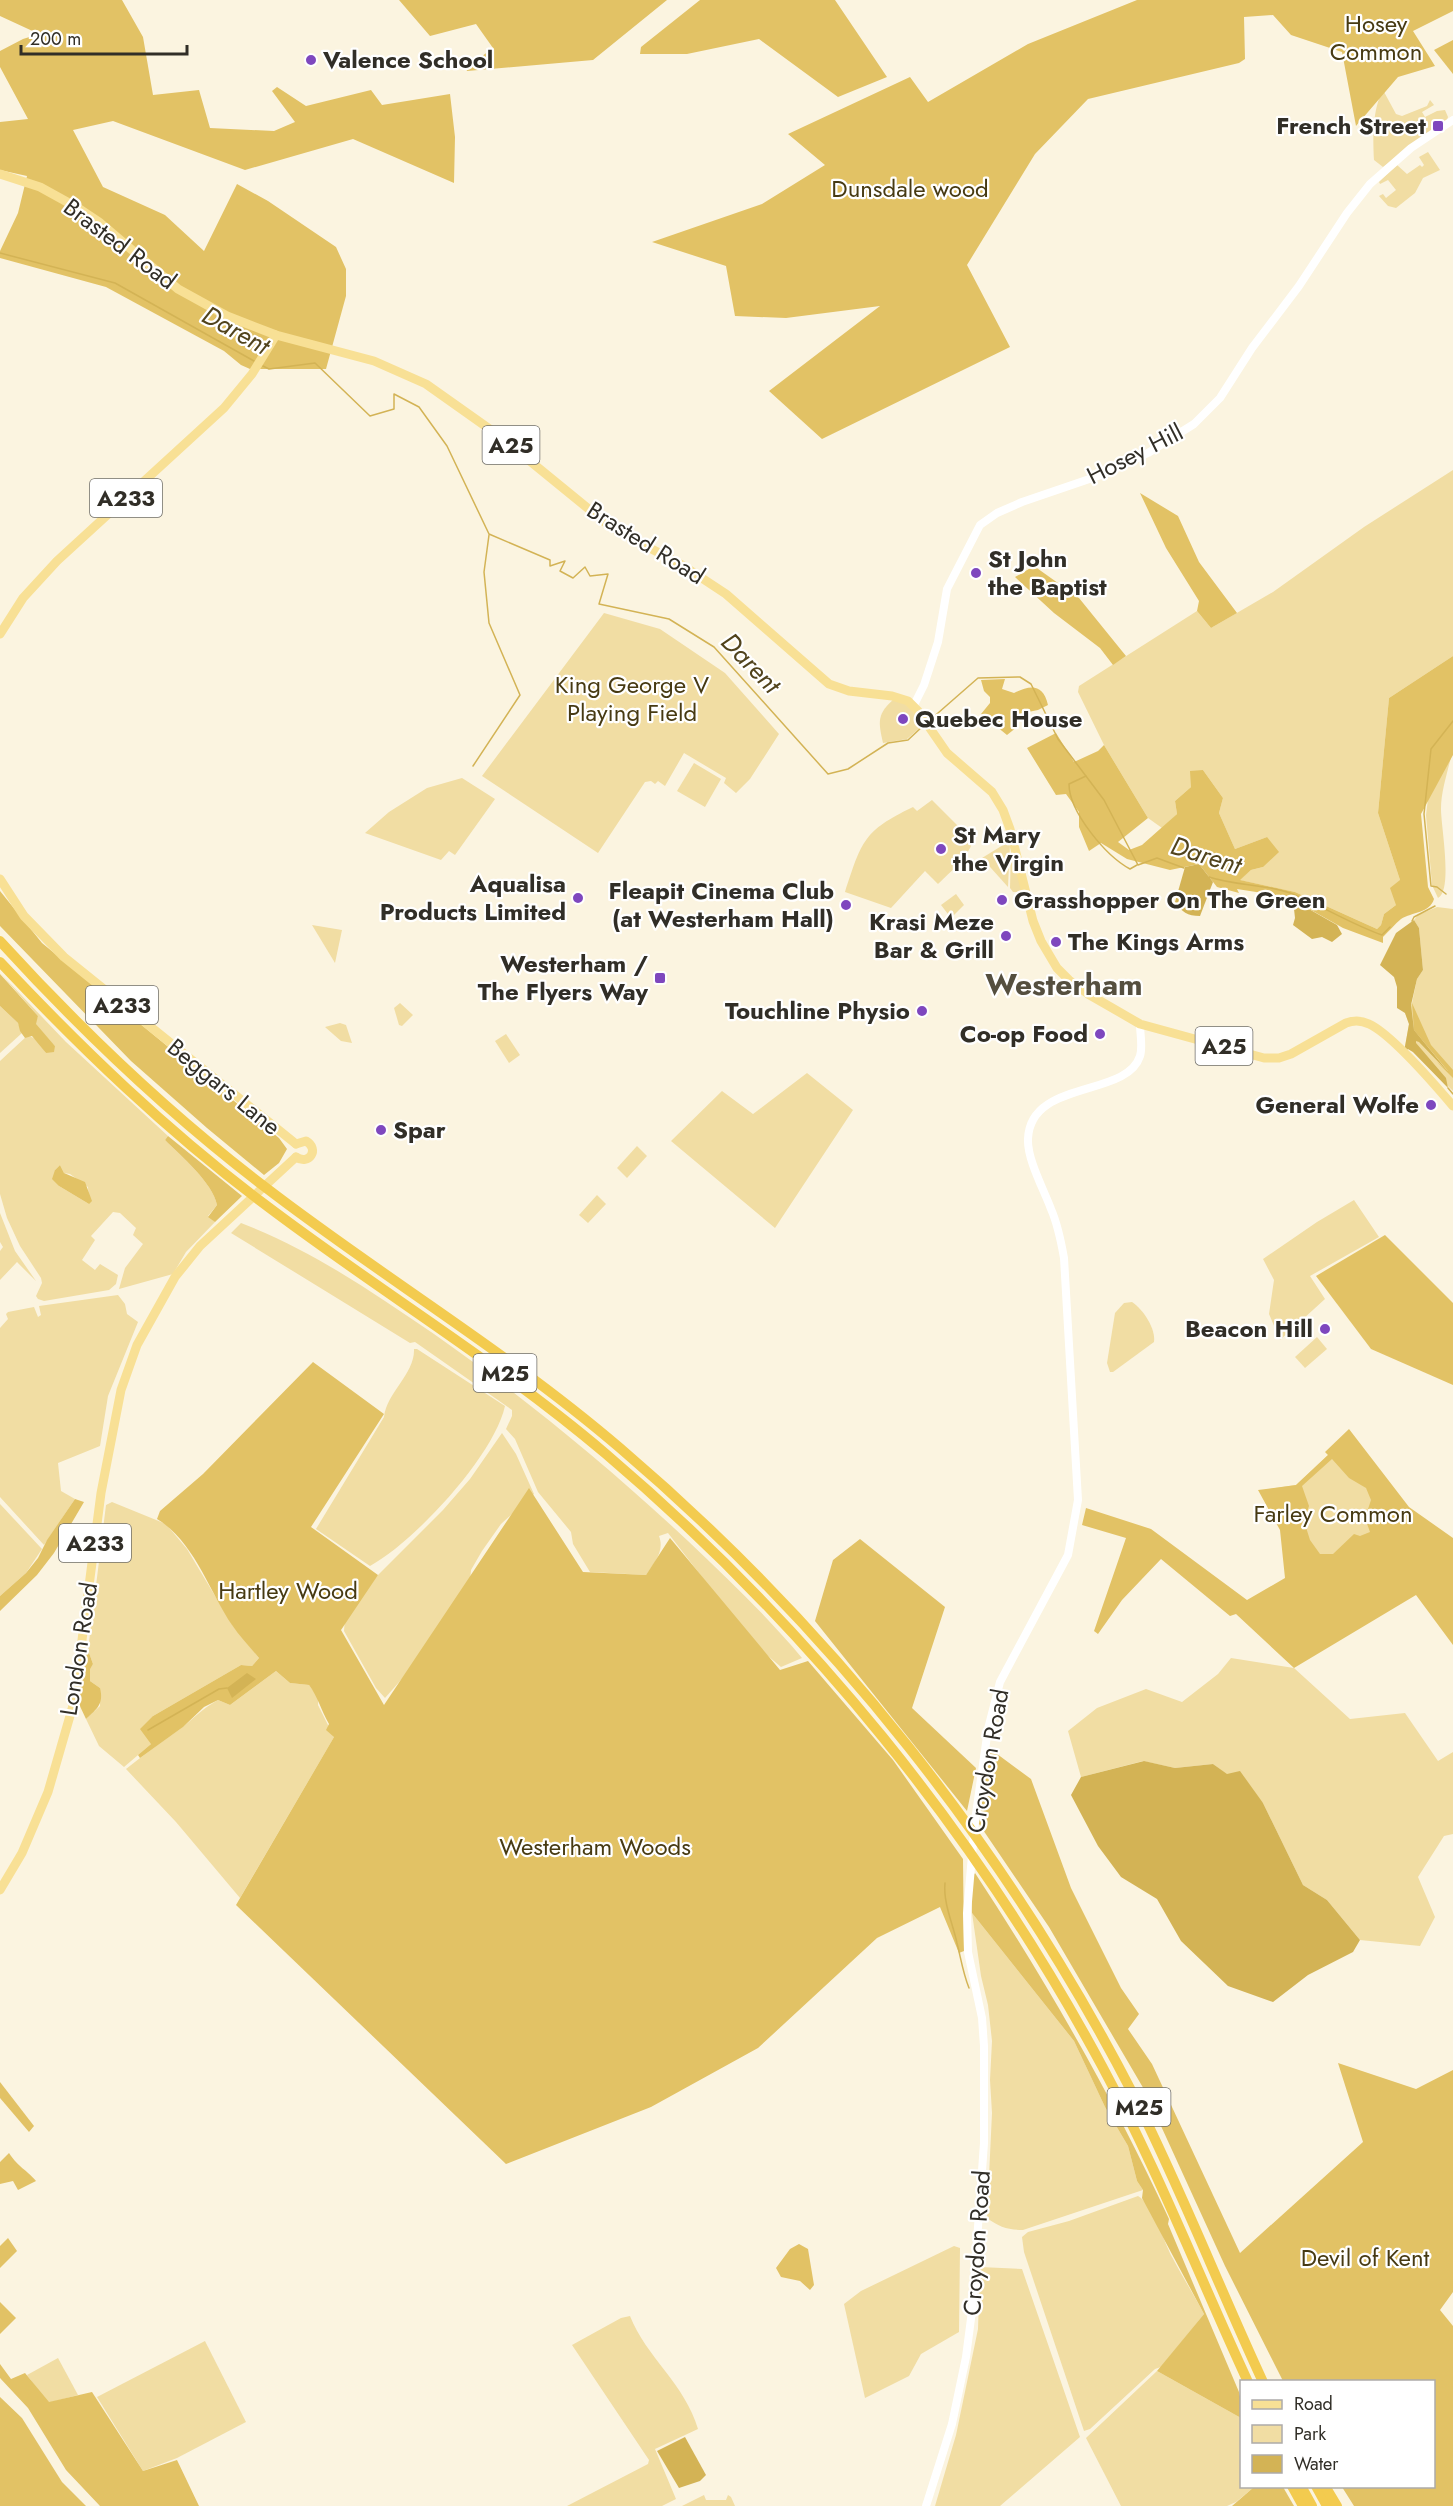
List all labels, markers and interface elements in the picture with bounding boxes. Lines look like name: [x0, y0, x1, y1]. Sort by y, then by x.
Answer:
park label: Hosey Common: [1330, 6, 1422, 69]
scale bar: [21, 18, 188, 56]
text: 200 m: [30, 26, 81, 52]
place label: Valence School: [322, 42, 493, 77]
marker: Valence School: [304, 53, 318, 67]
place label: French Street: [1276, 108, 1426, 143]
marker: French Street: [1431, 119, 1445, 133]
park label: Dunsdale wood: [831, 171, 989, 206]
street label: Brasted Road: [56, 189, 184, 298]
water label: Darent: [195, 296, 278, 365]
street label: Hosey Hill: [1080, 414, 1189, 493]
road number: A25: [482, 426, 540, 464]
road number: A233: [90, 479, 162, 517]
street label: Brasted Road: [580, 492, 712, 593]
place label: St John the Baptist: [988, 541, 1107, 604]
marker: St John the Baptist: [969, 566, 983, 580]
water label: Darent: [712, 624, 791, 704]
park label: King George V Playing Field: [555, 667, 709, 730]
place label: Quebec House: [915, 701, 1082, 736]
marker: Quebec House: [896, 712, 910, 726]
place label: St Mary the Virgin: [953, 817, 1064, 880]
water label: Darent: [1166, 826, 1248, 884]
marker: St Mary the Virgin: [934, 842, 948, 856]
place label: Aqualisa Products Limited: [380, 866, 566, 929]
place label: Fleapit Cinema Club (at Westerham Hall): [609, 873, 834, 936]
place label: Grasshopper On The Green: [1014, 882, 1326, 917]
marker: Aqualisa Products Limited: [571, 891, 585, 905]
marker: Grasshopper On The Green: [995, 893, 1009, 907]
marker: Fleapit Cinema Club (at Westerham Hall): [839, 898, 853, 912]
place label: Krasi Meze Bar & Grill: [869, 904, 994, 967]
place label: The Kings Arms: [1068, 924, 1244, 959]
marker: Krasi Meze Bar & Grill: [999, 929, 1013, 943]
marker: The Kings Arms: [1049, 935, 1063, 949]
place label: Westerham / The Flyers Way: [478, 946, 648, 1009]
district label: Westerham: [985, 963, 1143, 1006]
marker: Westerham / The Flyers Way: [653, 971, 667, 985]
road number: A233: [86, 986, 158, 1024]
place label: Touchline Physio: [725, 993, 910, 1028]
marker: Touchline Physio: [915, 1004, 929, 1018]
place label: Co-op Food: [960, 1016, 1088, 1051]
marker: Co-op Food: [1093, 1027, 1107, 1041]
road number: A25: [1196, 1027, 1252, 1065]
street label: Beggars Lane: [160, 1030, 289, 1143]
place label: General Wolfe: [1255, 1087, 1419, 1122]
marker: General Wolfe: [1424, 1098, 1438, 1112]
place label: Spar: [393, 1112, 446, 1147]
marker: Spar: [374, 1123, 388, 1137]
place label: Beacon Hill: [1185, 1311, 1313, 1346]
marker: Beacon Hill: [1318, 1322, 1332, 1336]
road number: M25: [474, 1354, 536, 1392]
park label: Farley Common: [1253, 1496, 1413, 1531]
road number: A233: [59, 1524, 131, 1562]
park label: Hartley Wood: [218, 1573, 358, 1608]
street label: London Road: [51, 1580, 106, 1718]
street label: Croydon Road: [958, 1686, 1017, 1836]
park label: Westerham Woods: [499, 1829, 691, 1864]
road number: M25: [1108, 2088, 1170, 2126]
street label: Croydon Road: [954, 2169, 999, 2317]
park label: Devil of Kent: [1301, 2240, 1430, 2275]
legend: [1240, 2380, 1435, 2488]
text: Road: [1294, 2391, 1333, 2417]
text: Park: [1294, 2421, 1326, 2447]
text: Water: [1294, 2451, 1339, 2477]

